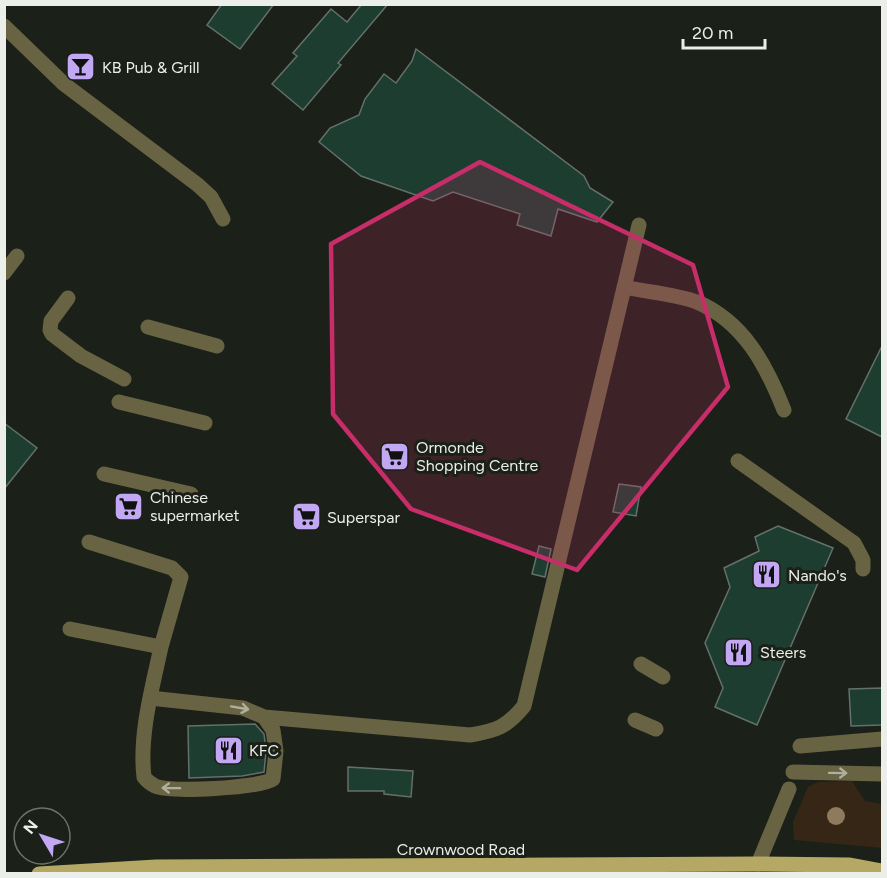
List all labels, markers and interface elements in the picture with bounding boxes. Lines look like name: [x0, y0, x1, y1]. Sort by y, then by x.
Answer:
scale bar: [683, 12, 766, 50]
text: 20 m: [692, 22, 733, 44]
bar icon: KB Pub & Grill: [65, 51, 97, 83]
place label: KB Pub & Grill: [102, 58, 200, 77]
place label: Ormonde Shopping Centre: [416, 438, 539, 475]
supermarket icon: Ormonde Shopping Centre: [379, 440, 411, 472]
place label: Chinese supermarket: [150, 488, 240, 525]
supermarket icon: Chinese supermarket: [113, 490, 145, 522]
supermarket icon: Superspar: [290, 501, 322, 533]
place label: Superspar: [327, 508, 400, 527]
restaurant icon: Nando's: [751, 559, 783, 591]
place label: Nando's: [788, 566, 847, 585]
restaurant icon: Steers: [723, 636, 755, 668]
place label: Steers: [760, 643, 806, 662]
one-way arrow: [230, 703, 249, 714]
restaurant icon: KFC: [212, 734, 244, 766]
place label: KFC: [249, 741, 279, 760]
one-way arrow: [827, 767, 847, 779]
one-way arrow: [161, 782, 181, 794]
north arrow: [12, 806, 72, 866]
text: N: [19, 816, 42, 838]
street label: Crownwood Road: [397, 840, 525, 859]

